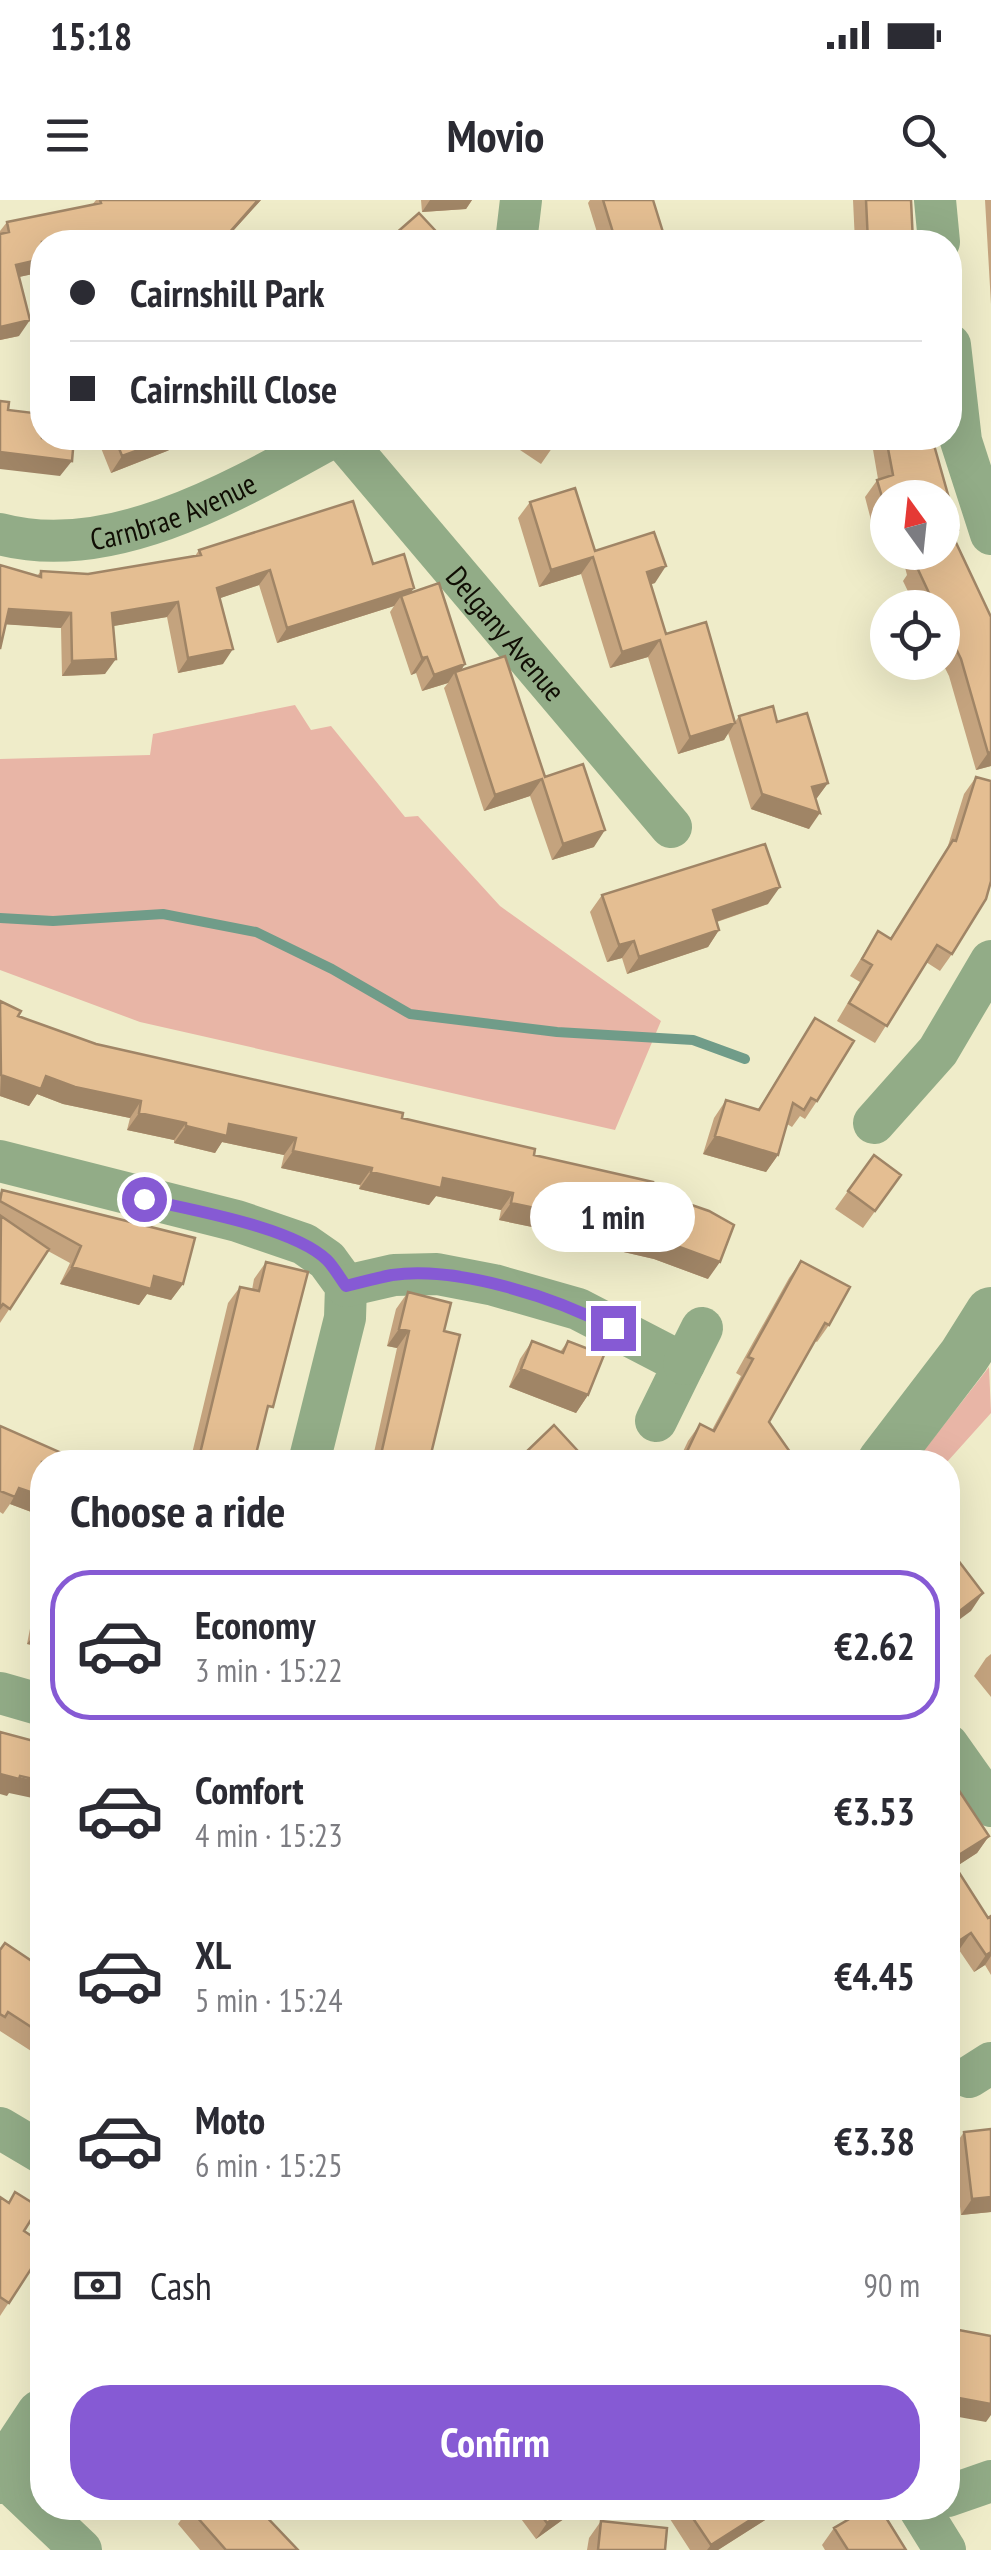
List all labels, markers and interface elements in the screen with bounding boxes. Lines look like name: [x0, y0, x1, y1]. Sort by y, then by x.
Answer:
text: 15:18: [50, 11, 132, 60]
text: Movio: [447, 106, 544, 164]
icon: menu: [40, 108, 95, 163]
icon: search: [896, 108, 951, 163]
text: Cairnshill Park: [130, 268, 324, 317]
text: Cairnshill Close: [130, 364, 337, 413]
street label: Carnbrae Avenue: [87, 463, 262, 558]
north arrow: [870, 480, 960, 570]
map controls: [870, 480, 960, 680]
street label: Delgany Avenue: [438, 557, 575, 708]
button: locate: [870, 590, 960, 680]
route start: [122, 1177, 167, 1222]
callout: 1 min: [530, 1183, 696, 1253]
text: 1 min: [580, 1196, 645, 1238]
route end: [591, 1306, 636, 1351]
text: Choose a ride: [70, 1481, 285, 1539]
icon: car: [75, 1600, 165, 1690]
text: Economy: [195, 1600, 315, 1649]
text: €2.62: [834, 1621, 915, 1670]
text: 3 min · 15:22: [195, 1649, 343, 1691]
icon: car: [75, 1765, 165, 1855]
text: Comfort: [195, 1765, 304, 1814]
text: €3.53: [834, 1786, 915, 1835]
text: 4 min · 15:23: [195, 1814, 343, 1856]
icon: car: [75, 1930, 165, 2020]
text: XL: [195, 1930, 231, 1979]
text: €4.45: [834, 1951, 915, 2000]
text: 5 min · 15:24: [195, 1979, 343, 2021]
icon: car: [75, 2095, 165, 2185]
text: Moto: [195, 2095, 265, 2144]
text: €3.38: [834, 2116, 915, 2165]
text: 6 min · 15:25: [195, 2144, 343, 2186]
icon: cash: [70, 2258, 125, 2313]
text: Cash: [150, 2261, 212, 2310]
text: 90 m: [864, 2264, 920, 2306]
button: Confirm: [70, 2385, 920, 2500]

